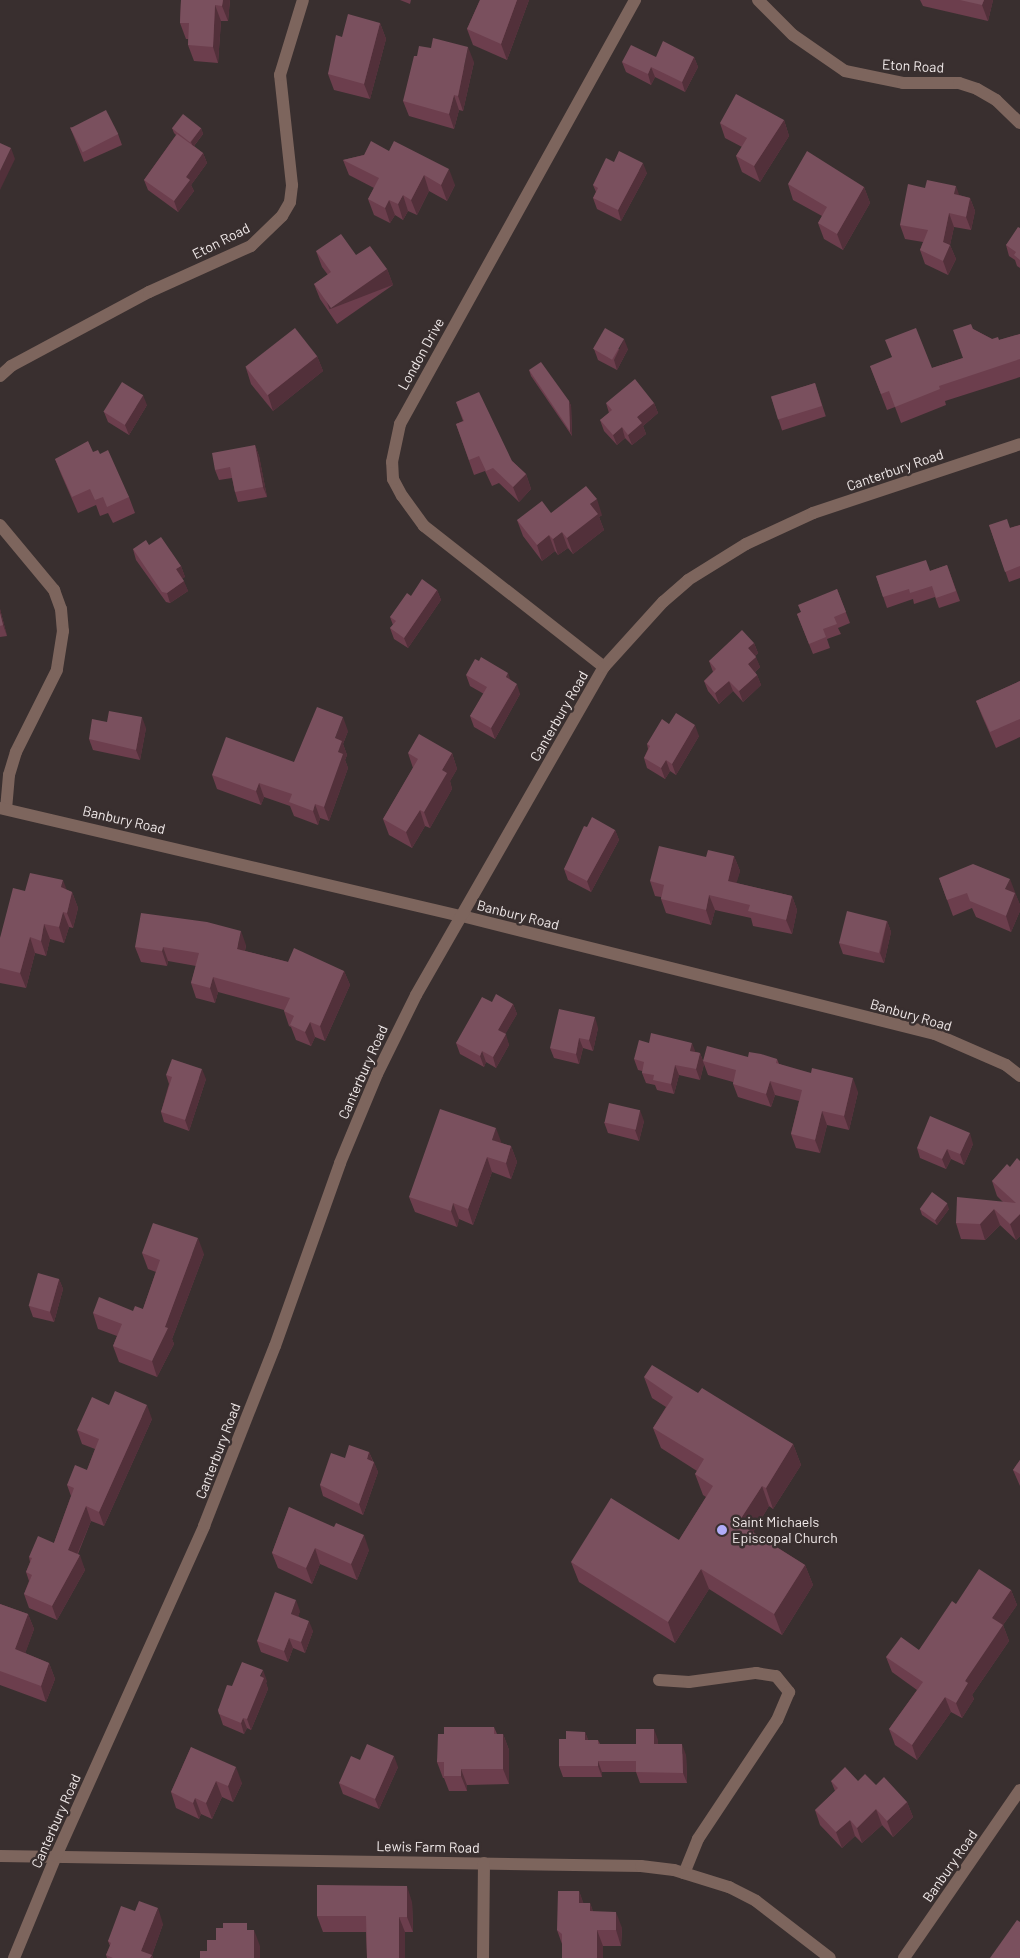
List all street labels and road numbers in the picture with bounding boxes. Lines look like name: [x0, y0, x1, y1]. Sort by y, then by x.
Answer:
street label: Eton Road: [881, 56, 945, 76]
street label: Eton Road: [189, 219, 253, 263]
street label: London Drive: [394, 315, 448, 393]
street label: Canterbury Road: [844, 446, 946, 494]
street label: Canterbury Road: [526, 668, 592, 764]
street label: Banbury Road: [81, 802, 167, 838]
street label: Banbury Road: [475, 897, 561, 933]
street label: Banbury Road: [868, 995, 954, 1035]
street label: Canterbury Road: [335, 1022, 391, 1122]
street label: Canterbury Road: [192, 1401, 244, 1501]
street label: Canterbury Road: [28, 1771, 84, 1871]
street label: Banbury Road: [919, 1827, 981, 1905]
street label: Lewis Farm Road: [376, 1838, 480, 1856]

